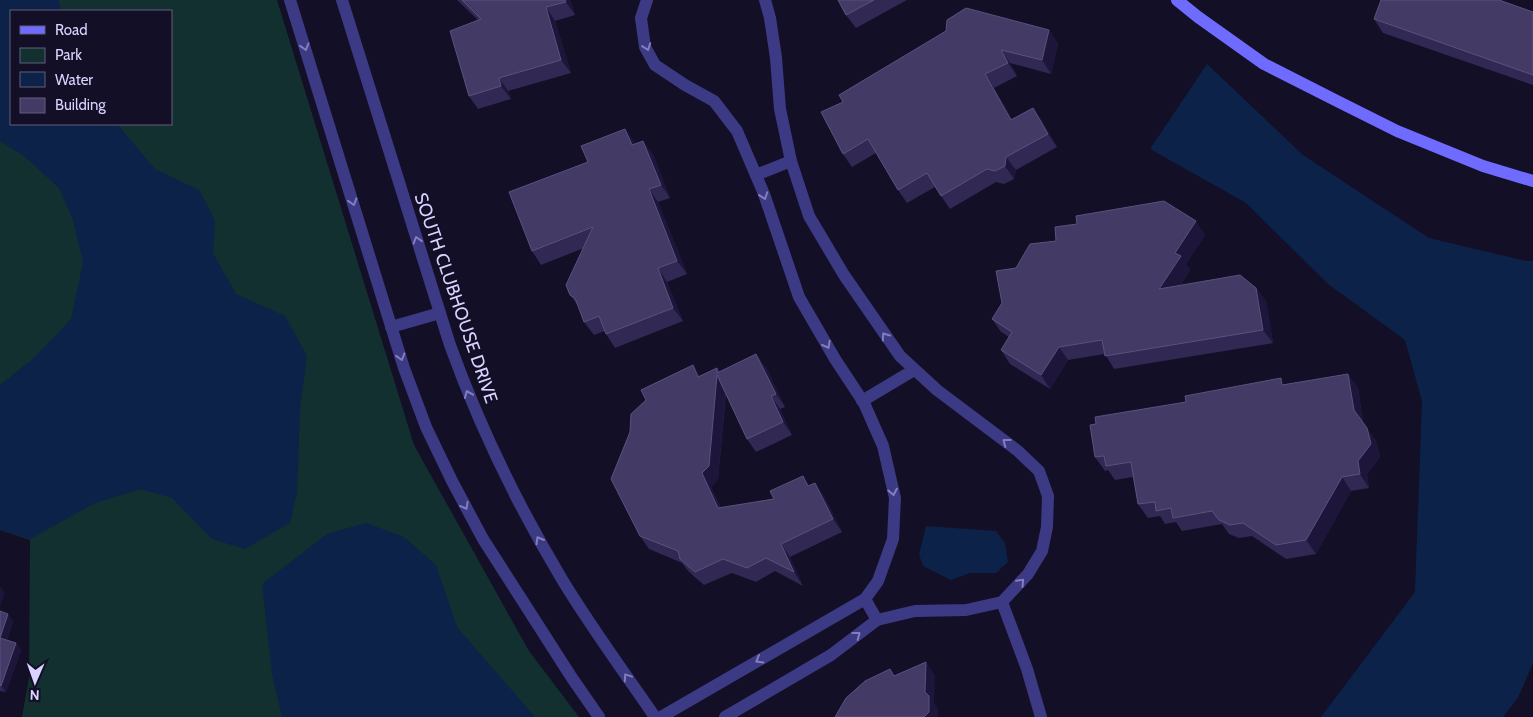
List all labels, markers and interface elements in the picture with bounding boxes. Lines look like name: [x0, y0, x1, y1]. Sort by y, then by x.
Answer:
legend: [10, 10, 172, 125]
text: Road: [55, 21, 88, 39]
one-way arrow: [299, 42, 309, 50]
one-way arrow: [641, 42, 651, 51]
text: Park: [55, 46, 82, 64]
text: Water: [55, 71, 93, 89]
text: Building: [55, 96, 106, 114]
street label: SOUTH CLUBHOUSE DRIVE: [410, 190, 502, 406]
one-way arrow: [758, 191, 768, 200]
one-way arrow: [347, 197, 357, 205]
one-way arrow: [413, 236, 423, 244]
one-way arrow: [882, 332, 891, 341]
one-way arrow: [821, 340, 831, 349]
one-way arrow: [395, 352, 405, 361]
one-way arrow: [464, 390, 474, 399]
one-way arrow: [1002, 439, 1012, 448]
one-way arrow: [887, 487, 898, 496]
one-way arrow: [459, 501, 469, 510]
one-way arrow: [536, 536, 546, 545]
one-way arrow: [1015, 578, 1024, 587]
one-way arrow: [851, 633, 860, 641]
one-way arrow: [755, 654, 764, 664]
north arrow: [10, 657, 60, 707]
one-way arrow: [624, 673, 633, 682]
text: N: [29, 686, 40, 704]

